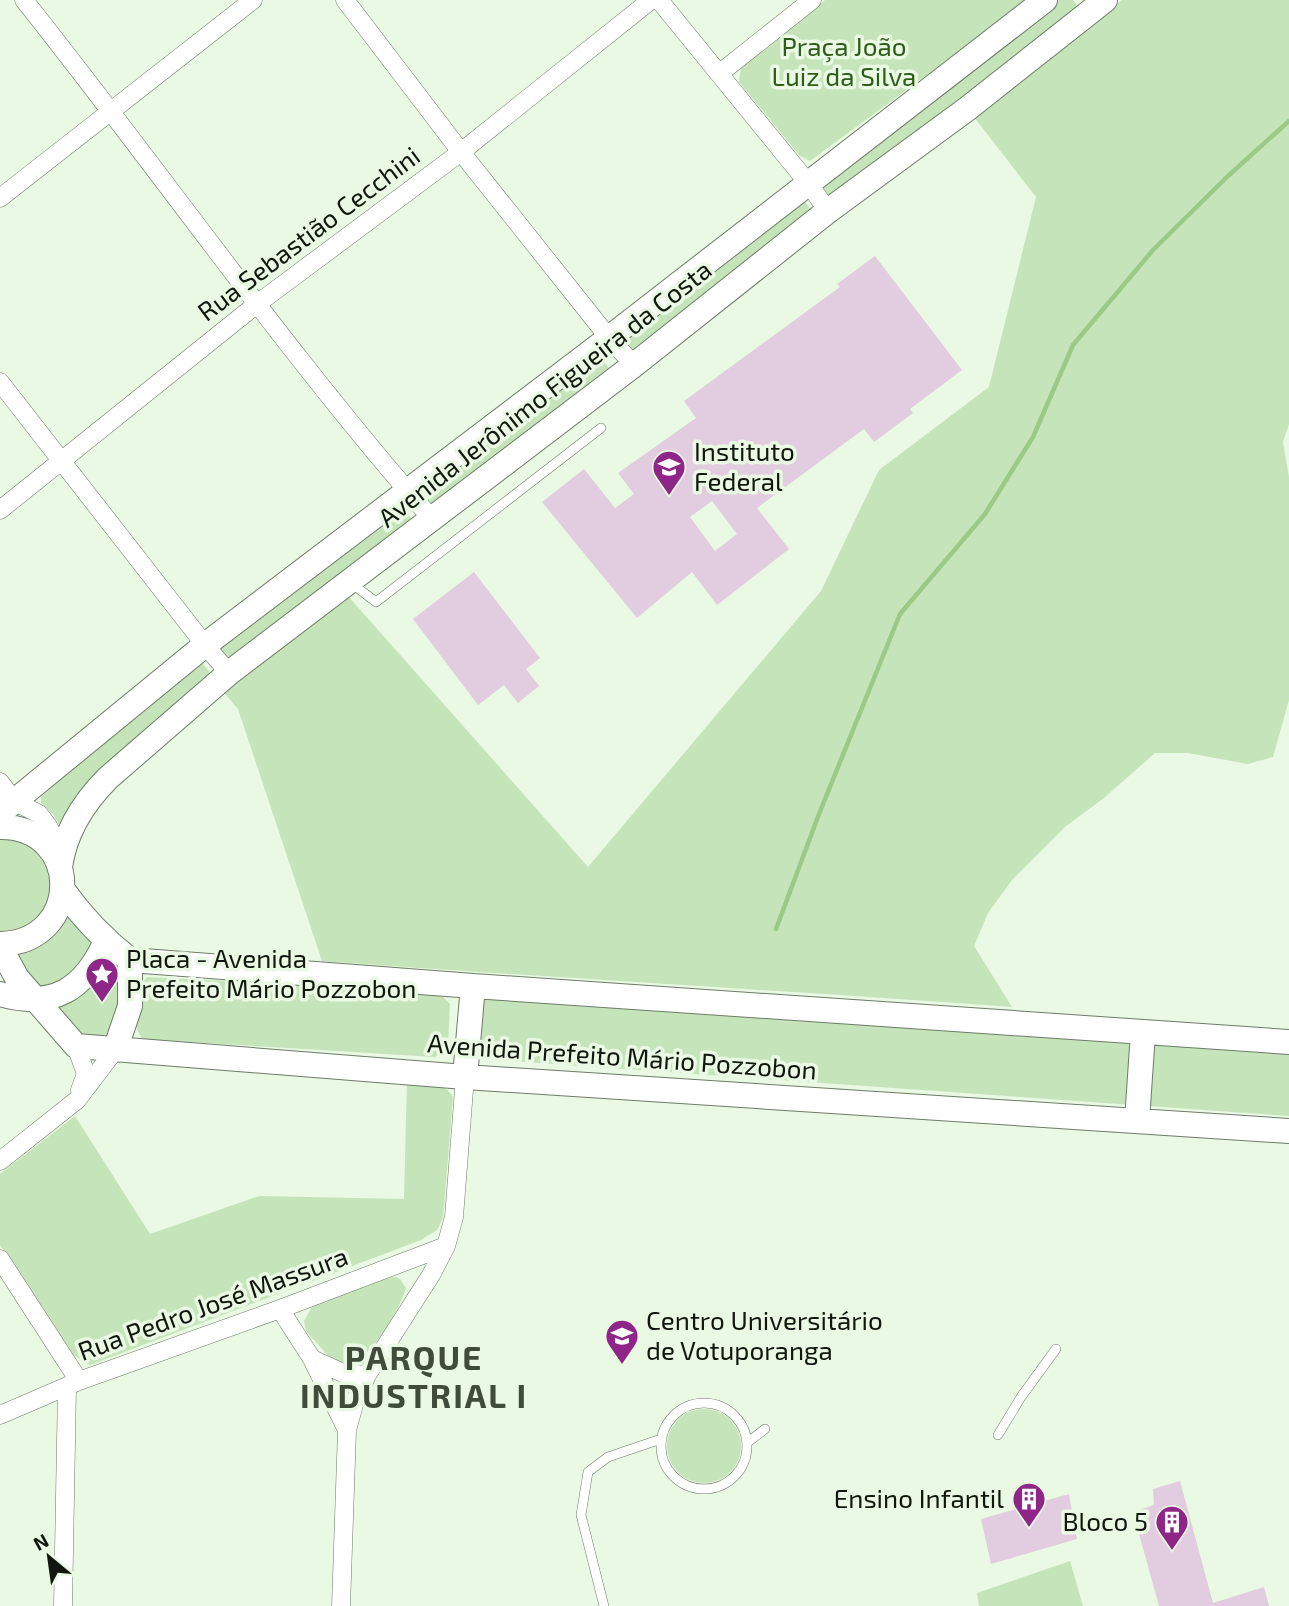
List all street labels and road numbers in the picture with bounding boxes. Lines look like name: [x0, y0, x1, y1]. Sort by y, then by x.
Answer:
street label: Rua Sebastião Cecchini: [191, 139, 425, 326]
street label: Avenida Jerônimo Figueira da Costa: [371, 253, 717, 533]
street label: Avenida Prefeito Mário Pozzobon: [426, 1026, 818, 1085]
street label: Rua Pedro José Massura: [73, 1239, 352, 1366]

